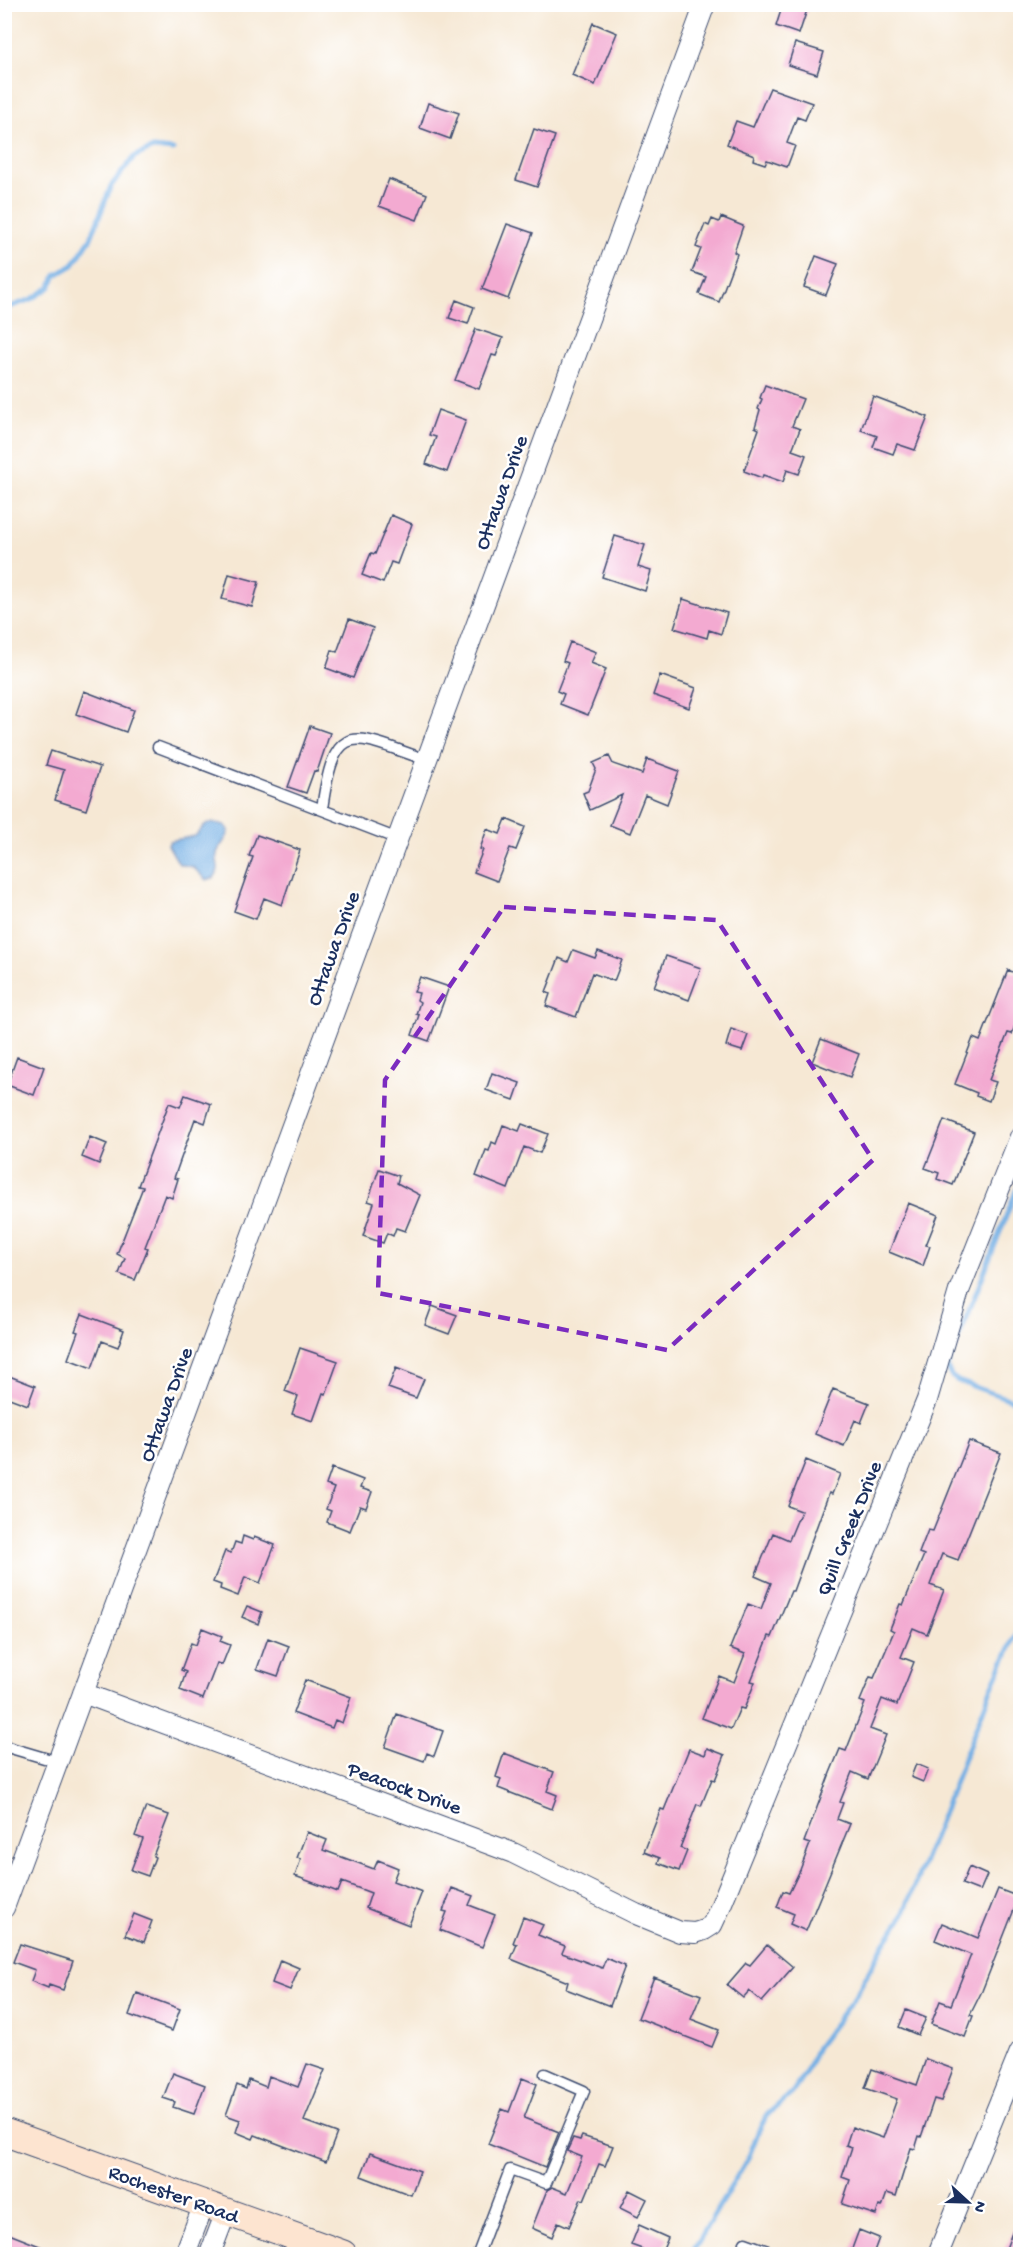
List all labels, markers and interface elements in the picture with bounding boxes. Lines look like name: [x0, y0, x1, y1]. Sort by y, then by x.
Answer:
street label: Ottawa Drive: [471, 431, 536, 554]
street label: Ottawa Drive: [303, 887, 368, 1010]
street label: Ottawa Drive: [136, 1343, 201, 1466]
street label: Quill Creek Drive: [813, 1457, 890, 1600]
street label: Peacock Drive: [343, 1758, 465, 1823]
street label: Rochester Road: [104, 2161, 243, 2232]
north arrow: [938, 2172, 998, 2232]
text: N: [968, 2198, 989, 2215]

